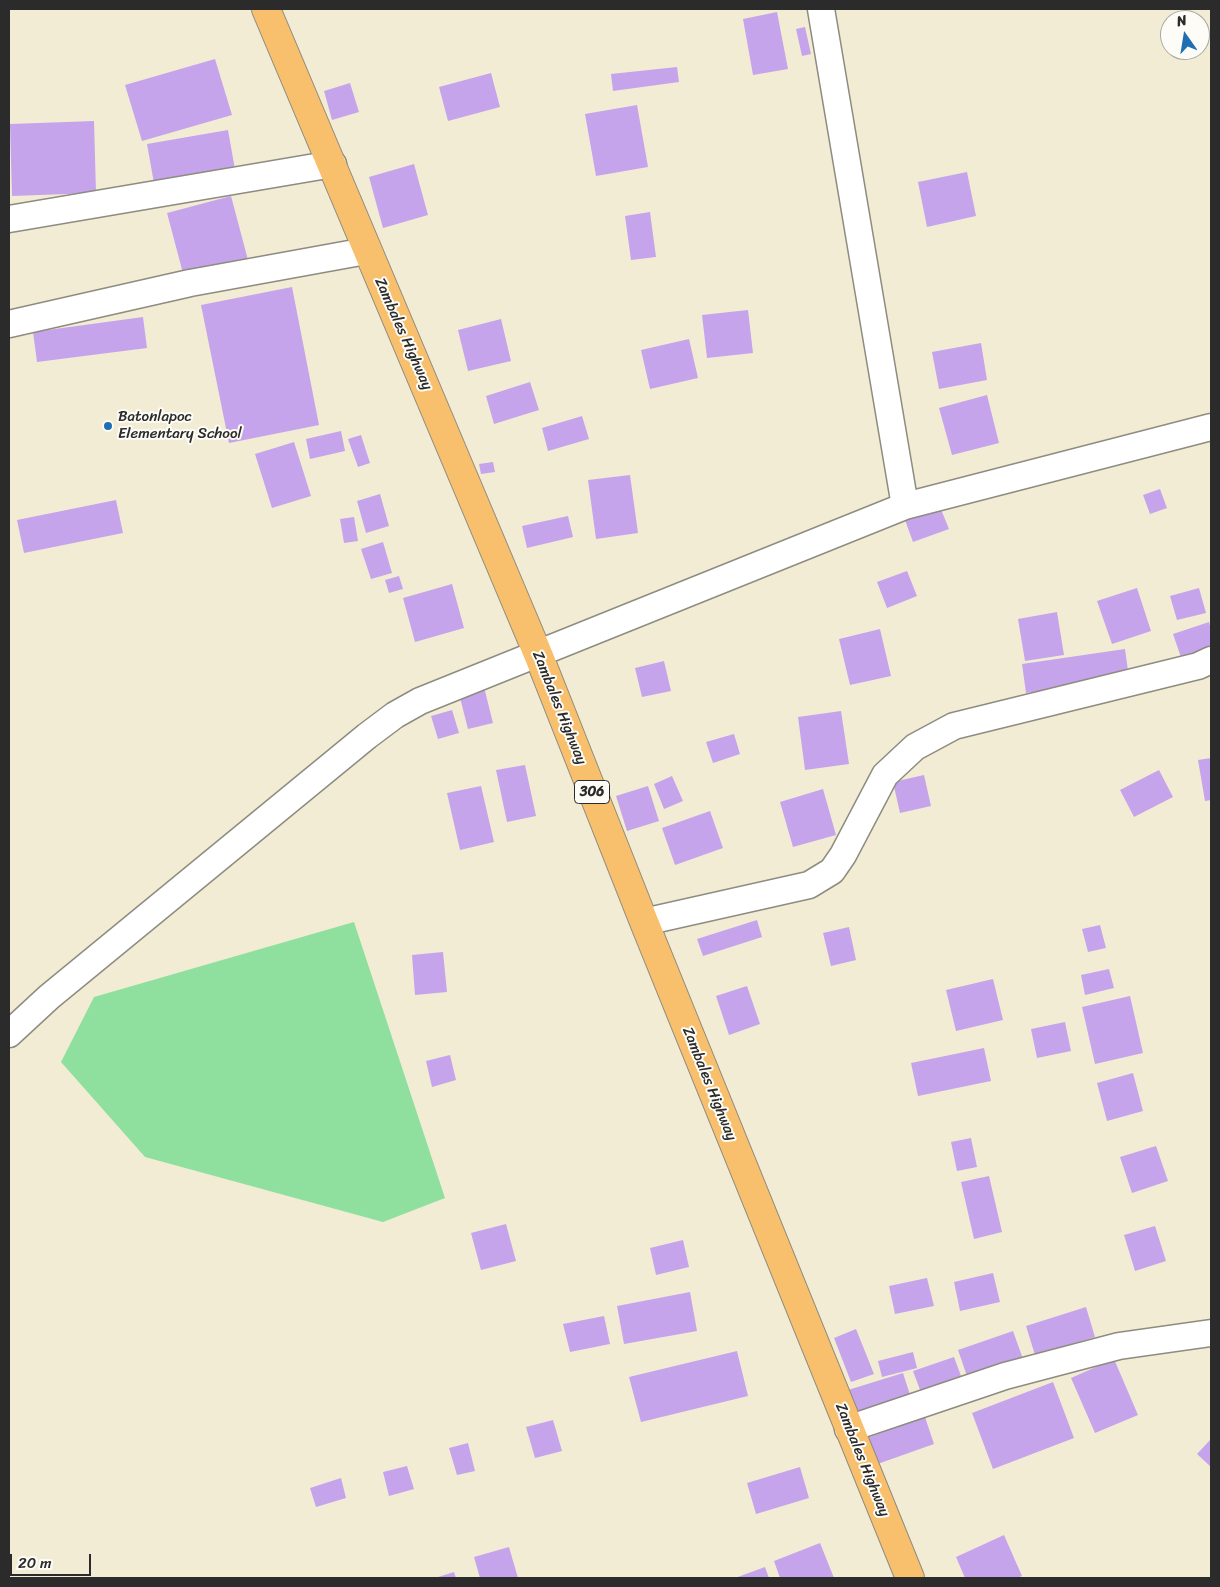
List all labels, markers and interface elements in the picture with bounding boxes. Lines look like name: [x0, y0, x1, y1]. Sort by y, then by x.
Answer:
text: N: [1174, 8, 1189, 34]
north arrow: [1160, 10, 1210, 60]
street label: Zambales Highway: [370, 275, 436, 393]
place label: Batonlapoc Elementary School: [118, 408, 242, 443]
marker: Batonlapoc Elementary School: [102, 420, 114, 432]
street label: Zambales Highway: [528, 649, 590, 767]
road number: 306: [574, 780, 610, 804]
street label: Zambales Highway: [678, 1025, 740, 1143]
street label: Zambales Highway: [831, 1401, 893, 1519]
scale bar: [12, 1544, 94, 1576]
text: 20 m: [18, 1550, 52, 1576]

